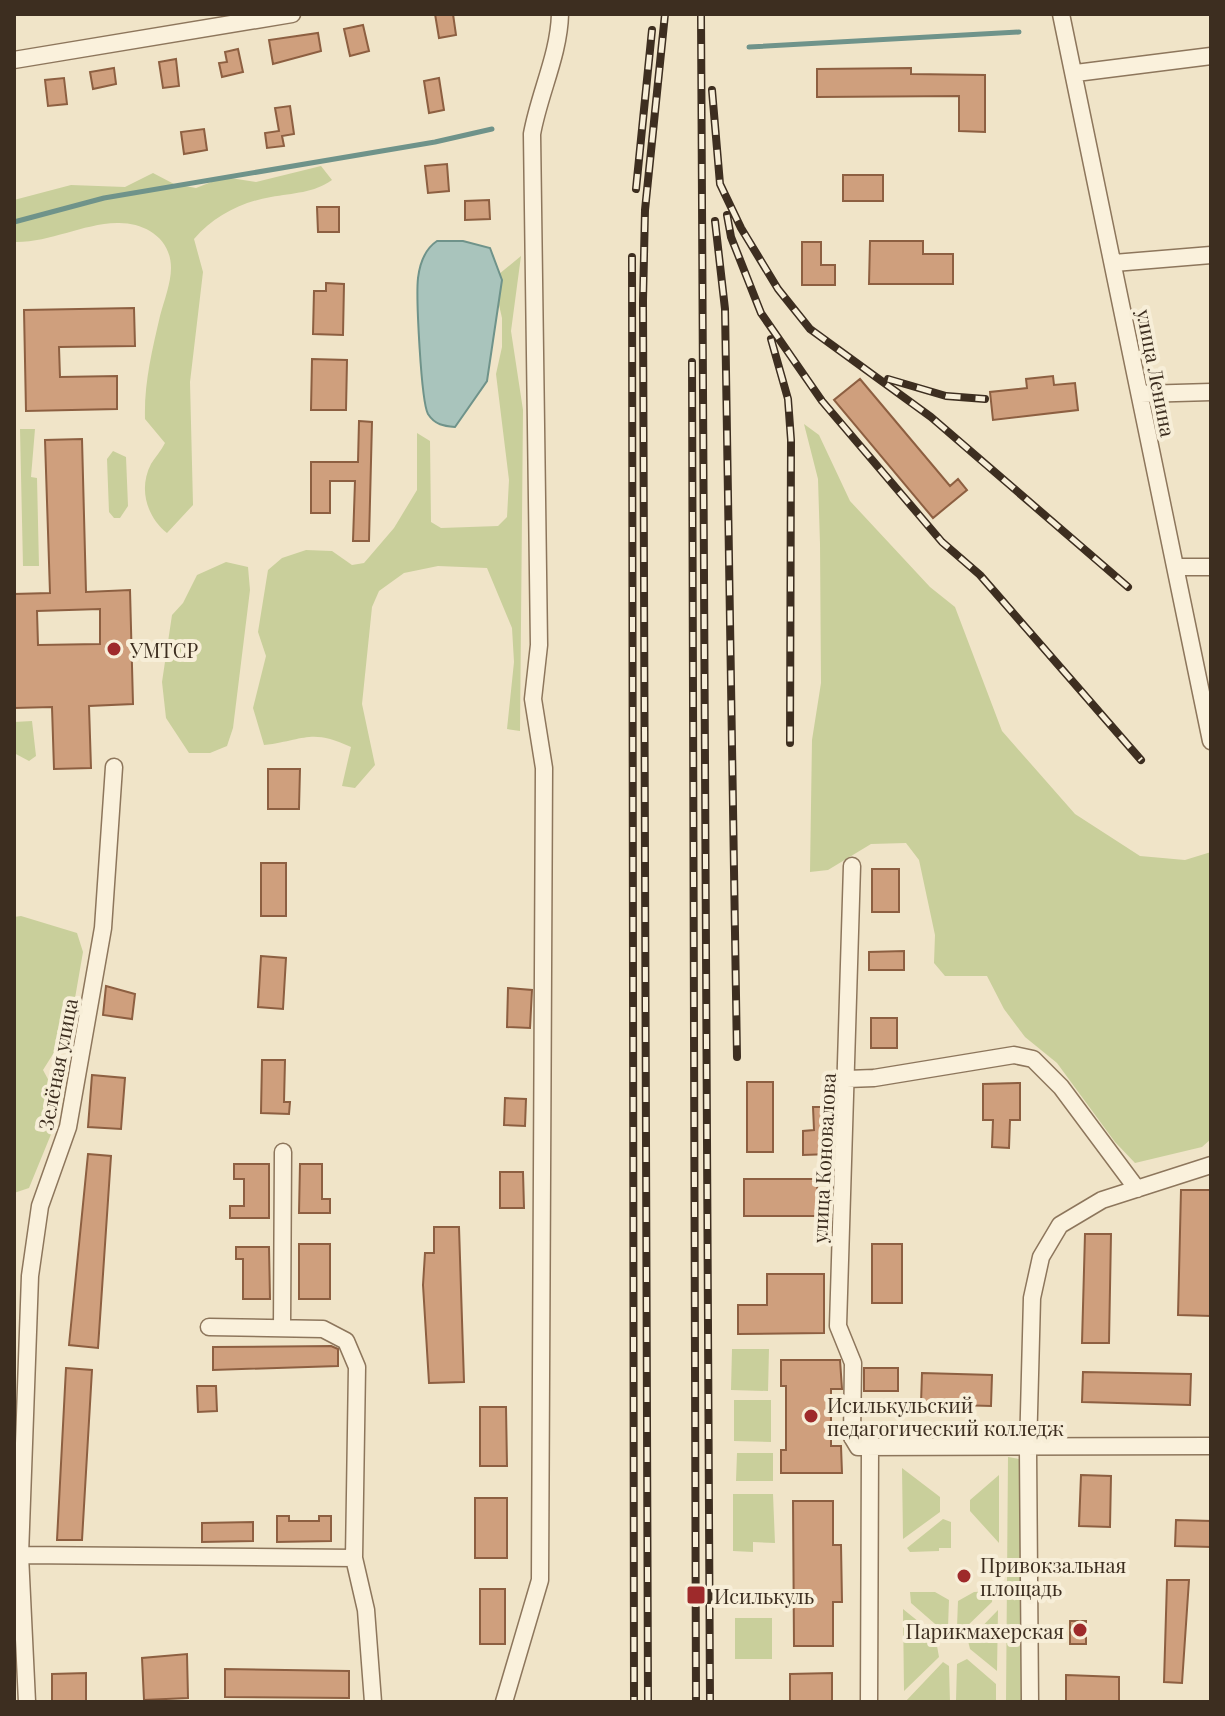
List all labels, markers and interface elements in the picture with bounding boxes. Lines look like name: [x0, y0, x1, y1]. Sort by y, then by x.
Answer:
street label: улица Ленина: [1131, 306, 1183, 439]
place label: УМТСР: [129, 636, 199, 663]
marker: УМТСР: [105, 640, 123, 658]
street label: Зелёная улица: [31, 996, 83, 1132]
street label: улица Коновалова: [805, 1072, 841, 1245]
place label: Исилькульский педагогический колледж: [827, 1391, 1064, 1441]
marker: Исилькульский педагогический колледж: [802, 1407, 820, 1425]
place label: Привокзальная площадь: [980, 1551, 1127, 1601]
marker: Привокзальная площадь: [955, 1567, 973, 1585]
place label: Исилькуль: [714, 1582, 814, 1609]
marker: Исилькуль: [685, 1584, 707, 1606]
place label: Парикмахерская: [906, 1617, 1064, 1644]
marker: Парикмахерская: [1071, 1621, 1089, 1639]

